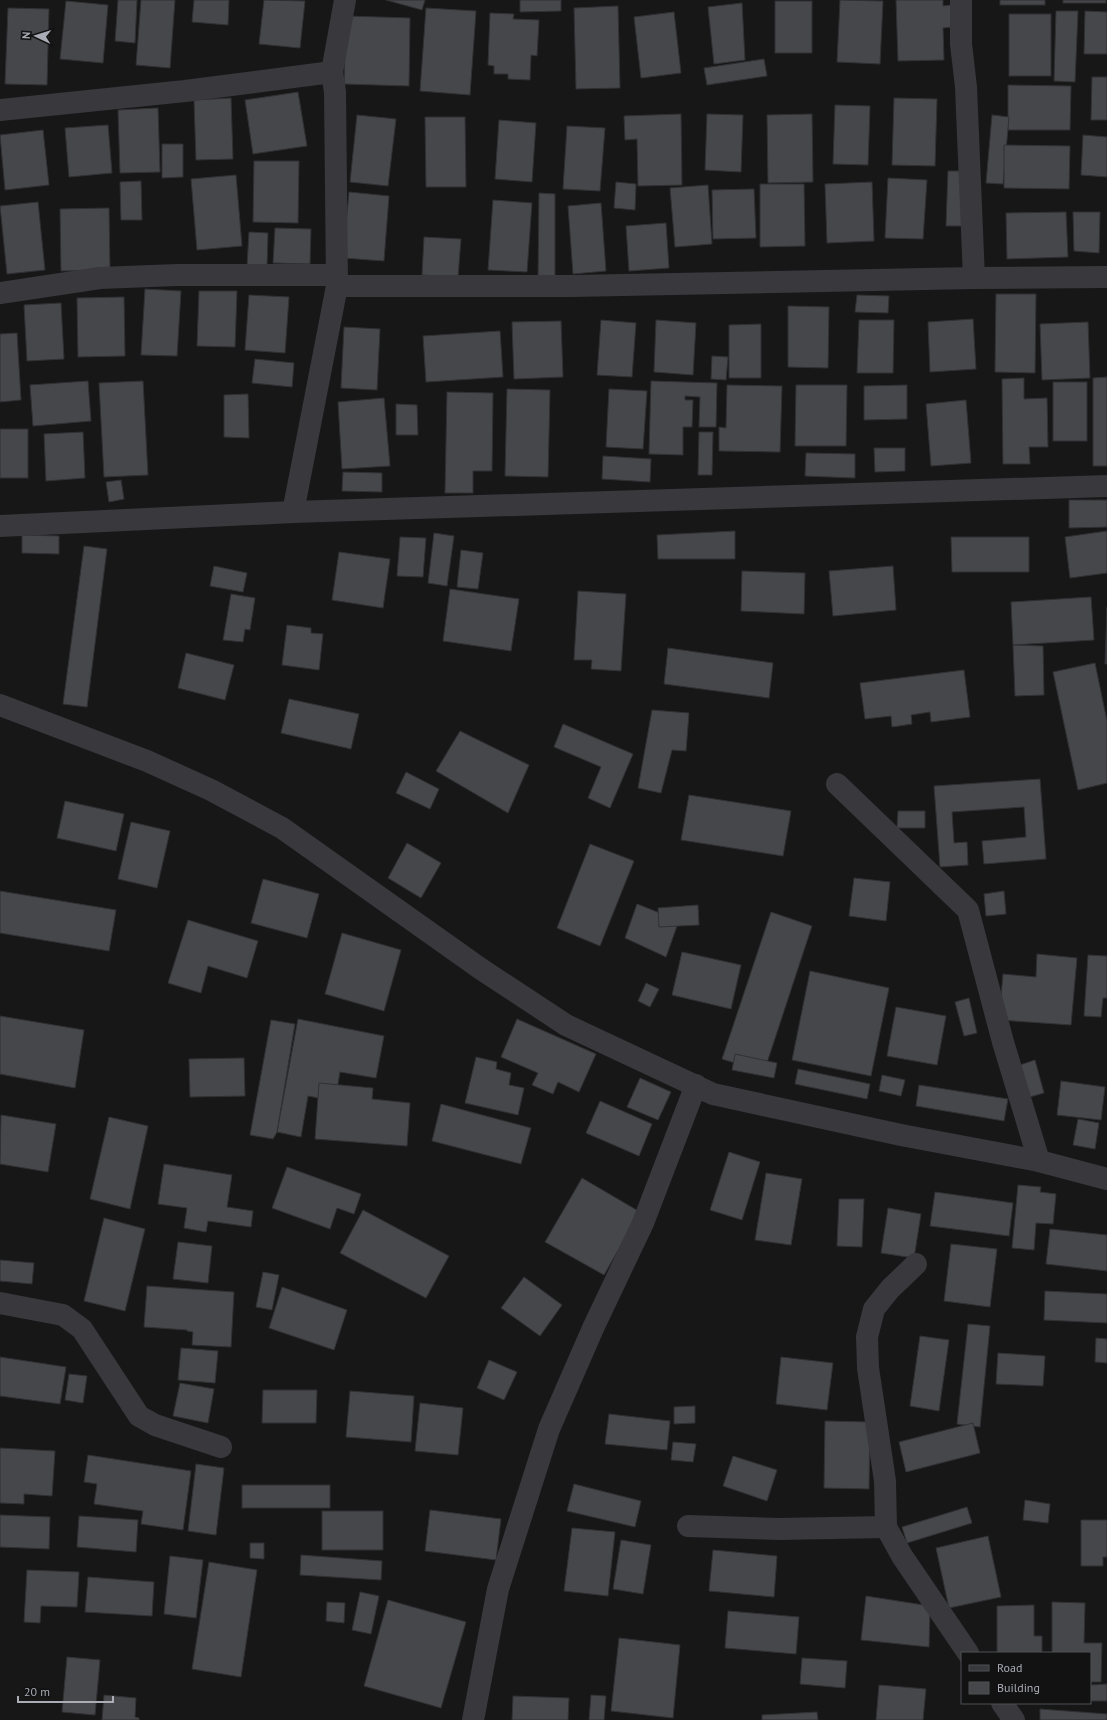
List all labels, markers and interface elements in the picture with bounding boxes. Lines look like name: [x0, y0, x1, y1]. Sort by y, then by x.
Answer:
north arrow: [16, 16, 56, 56]
text: N: [19, 31, 33, 39]
legend: [961, 1652, 1091, 1704]
text: Road: [997, 1660, 1022, 1675]
scale bar: [18, 1678, 113, 1704]
text: Building: [997, 1680, 1040, 1695]
text: 20 m: [24, 1684, 50, 1699]

